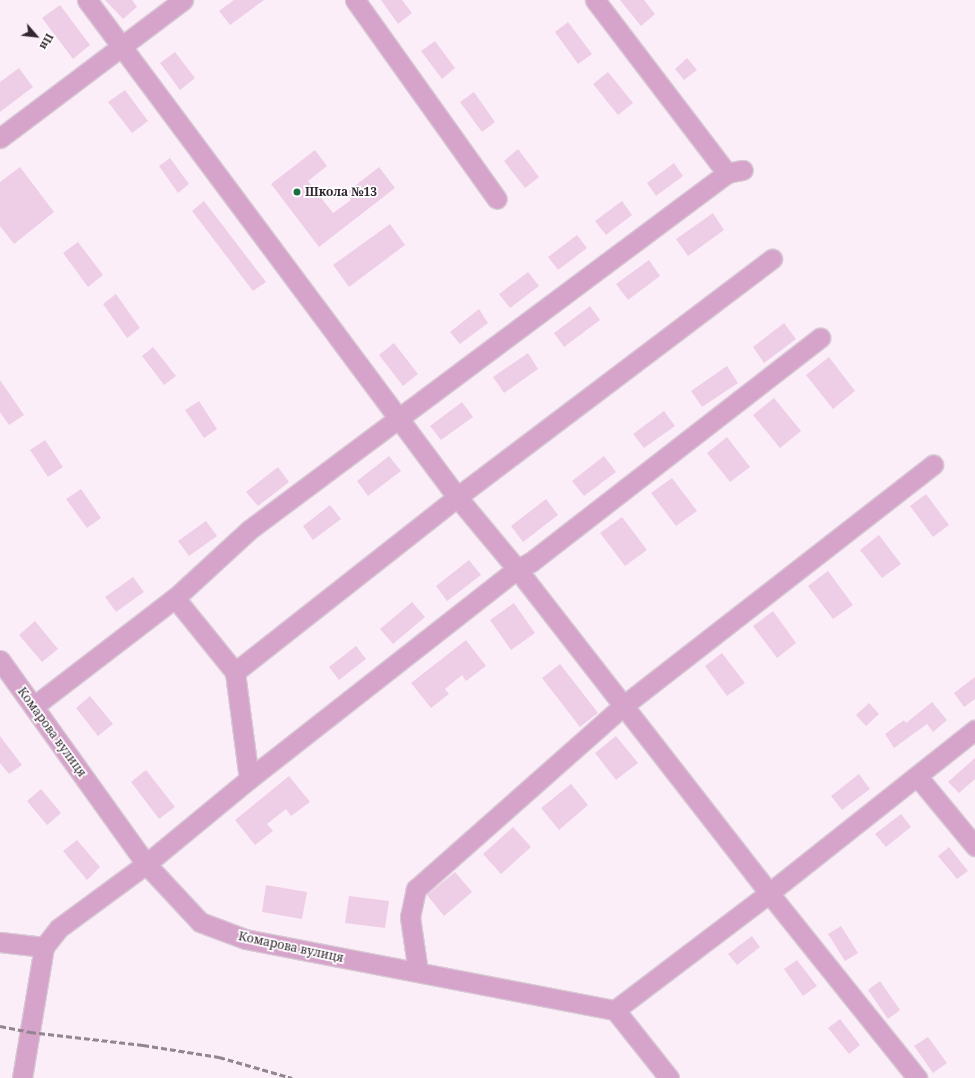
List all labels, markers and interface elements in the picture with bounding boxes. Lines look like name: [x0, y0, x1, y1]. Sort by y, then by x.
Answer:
north arrow: [16, 16, 56, 56]
text: Пн: [37, 31, 57, 53]
place label: Школа №13: [305, 185, 377, 199]
marker: Школа №13: [292, 187, 302, 197]
street label: Комарова вулиця: [15, 684, 89, 780]
street label: Комарова вулиця: [237, 929, 345, 965]

